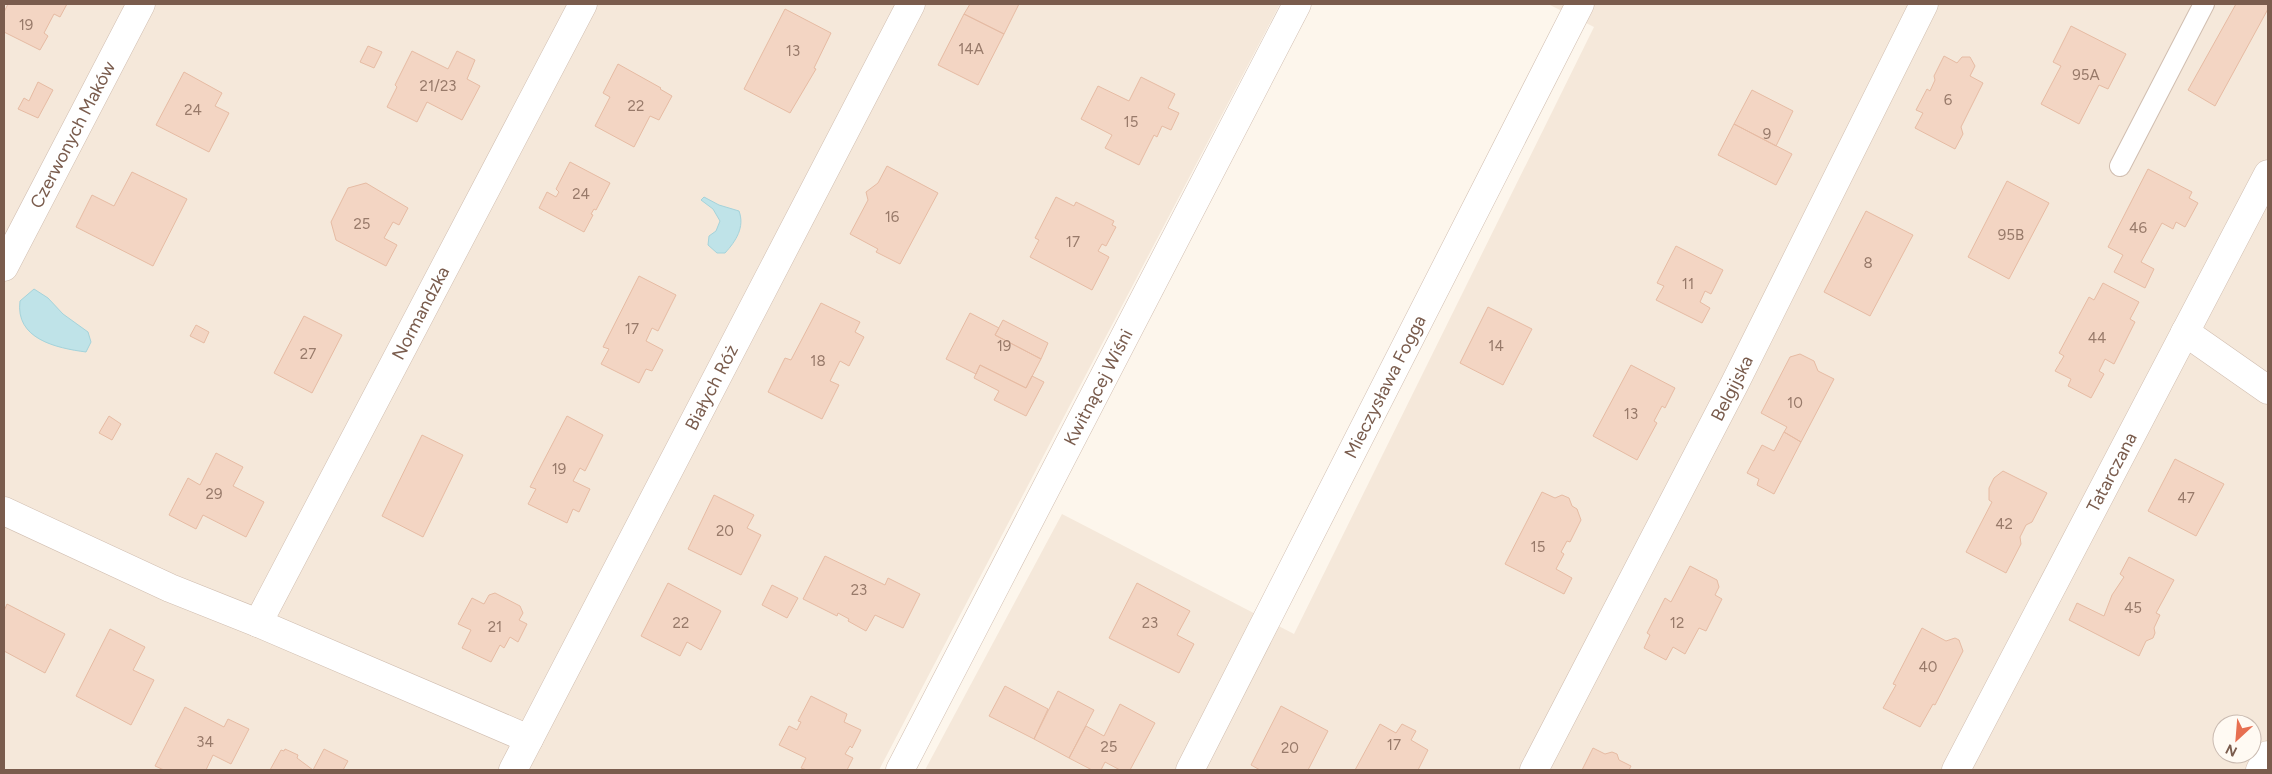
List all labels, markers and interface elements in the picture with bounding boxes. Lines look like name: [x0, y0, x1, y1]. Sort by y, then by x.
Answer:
house number: 19: [19, 16, 33, 34]
house number: 14A: [958, 40, 984, 58]
house number: 13: [786, 42, 800, 60]
street label: Czerwonych Maków: [25, 58, 120, 212]
house number: 95A: [2072, 66, 2100, 84]
house number: 21/23: [420, 77, 456, 95]
house number: 6: [1944, 91, 1953, 109]
house number: 22: [628, 97, 644, 115]
house number: 24: [184, 101, 202, 119]
house number: 15: [1124, 113, 1138, 131]
house number: 9: [1763, 125, 1771, 143]
house number: 24: [572, 185, 590, 203]
house number: 16: [885, 208, 900, 226]
house number: 25: [353, 215, 371, 233]
house number: 46: [2129, 219, 2147, 237]
house number: 95B: [1998, 226, 2024, 244]
house number: 17: [1066, 233, 1080, 251]
house number: 8: [1863, 254, 1873, 272]
street label: Normandzka: [387, 263, 454, 363]
house number: 11: [1682, 275, 1694, 293]
street label: Mieczysława Fogga: [1339, 311, 1431, 462]
house number: 17: [625, 320, 639, 338]
street label: Kwitnącej Wiśni: [1059, 325, 1138, 449]
house number: 44: [2088, 329, 2106, 347]
house number: 19: [997, 337, 1011, 355]
house number: 14: [1488, 337, 1504, 355]
street label: Białych Róż: [680, 341, 743, 434]
house number: 27: [300, 345, 316, 363]
house number: 18: [810, 352, 826, 370]
street label: Belgijska: [1706, 352, 1758, 425]
house number: 10: [1787, 394, 1803, 412]
house number: 13: [1624, 405, 1638, 423]
street label: Tatarczana: [2082, 429, 2142, 516]
house number: 19: [552, 460, 566, 478]
house number: 29: [206, 485, 222, 503]
house number: 47: [2177, 489, 2195, 507]
house number: 42: [1995, 515, 2013, 533]
house number: 20: [716, 522, 734, 540]
house number: 15: [1531, 538, 1545, 556]
house number: 23: [851, 581, 867, 599]
house number: 45: [2124, 599, 2142, 617]
house number: 22: [673, 614, 689, 632]
house number: 23: [1142, 614, 1158, 632]
house number: 12: [1670, 614, 1684, 632]
house number: 21: [488, 618, 502, 636]
house number: 40: [1919, 658, 1937, 676]
north arrow: [2212, 714, 2262, 764]
house number: 34: [196, 733, 214, 751]
house number: 17: [1387, 736, 1401, 754]
house number: 25: [1100, 738, 1118, 756]
house number: 20: [1281, 739, 1299, 757]
text: N: [2223, 740, 2240, 760]

